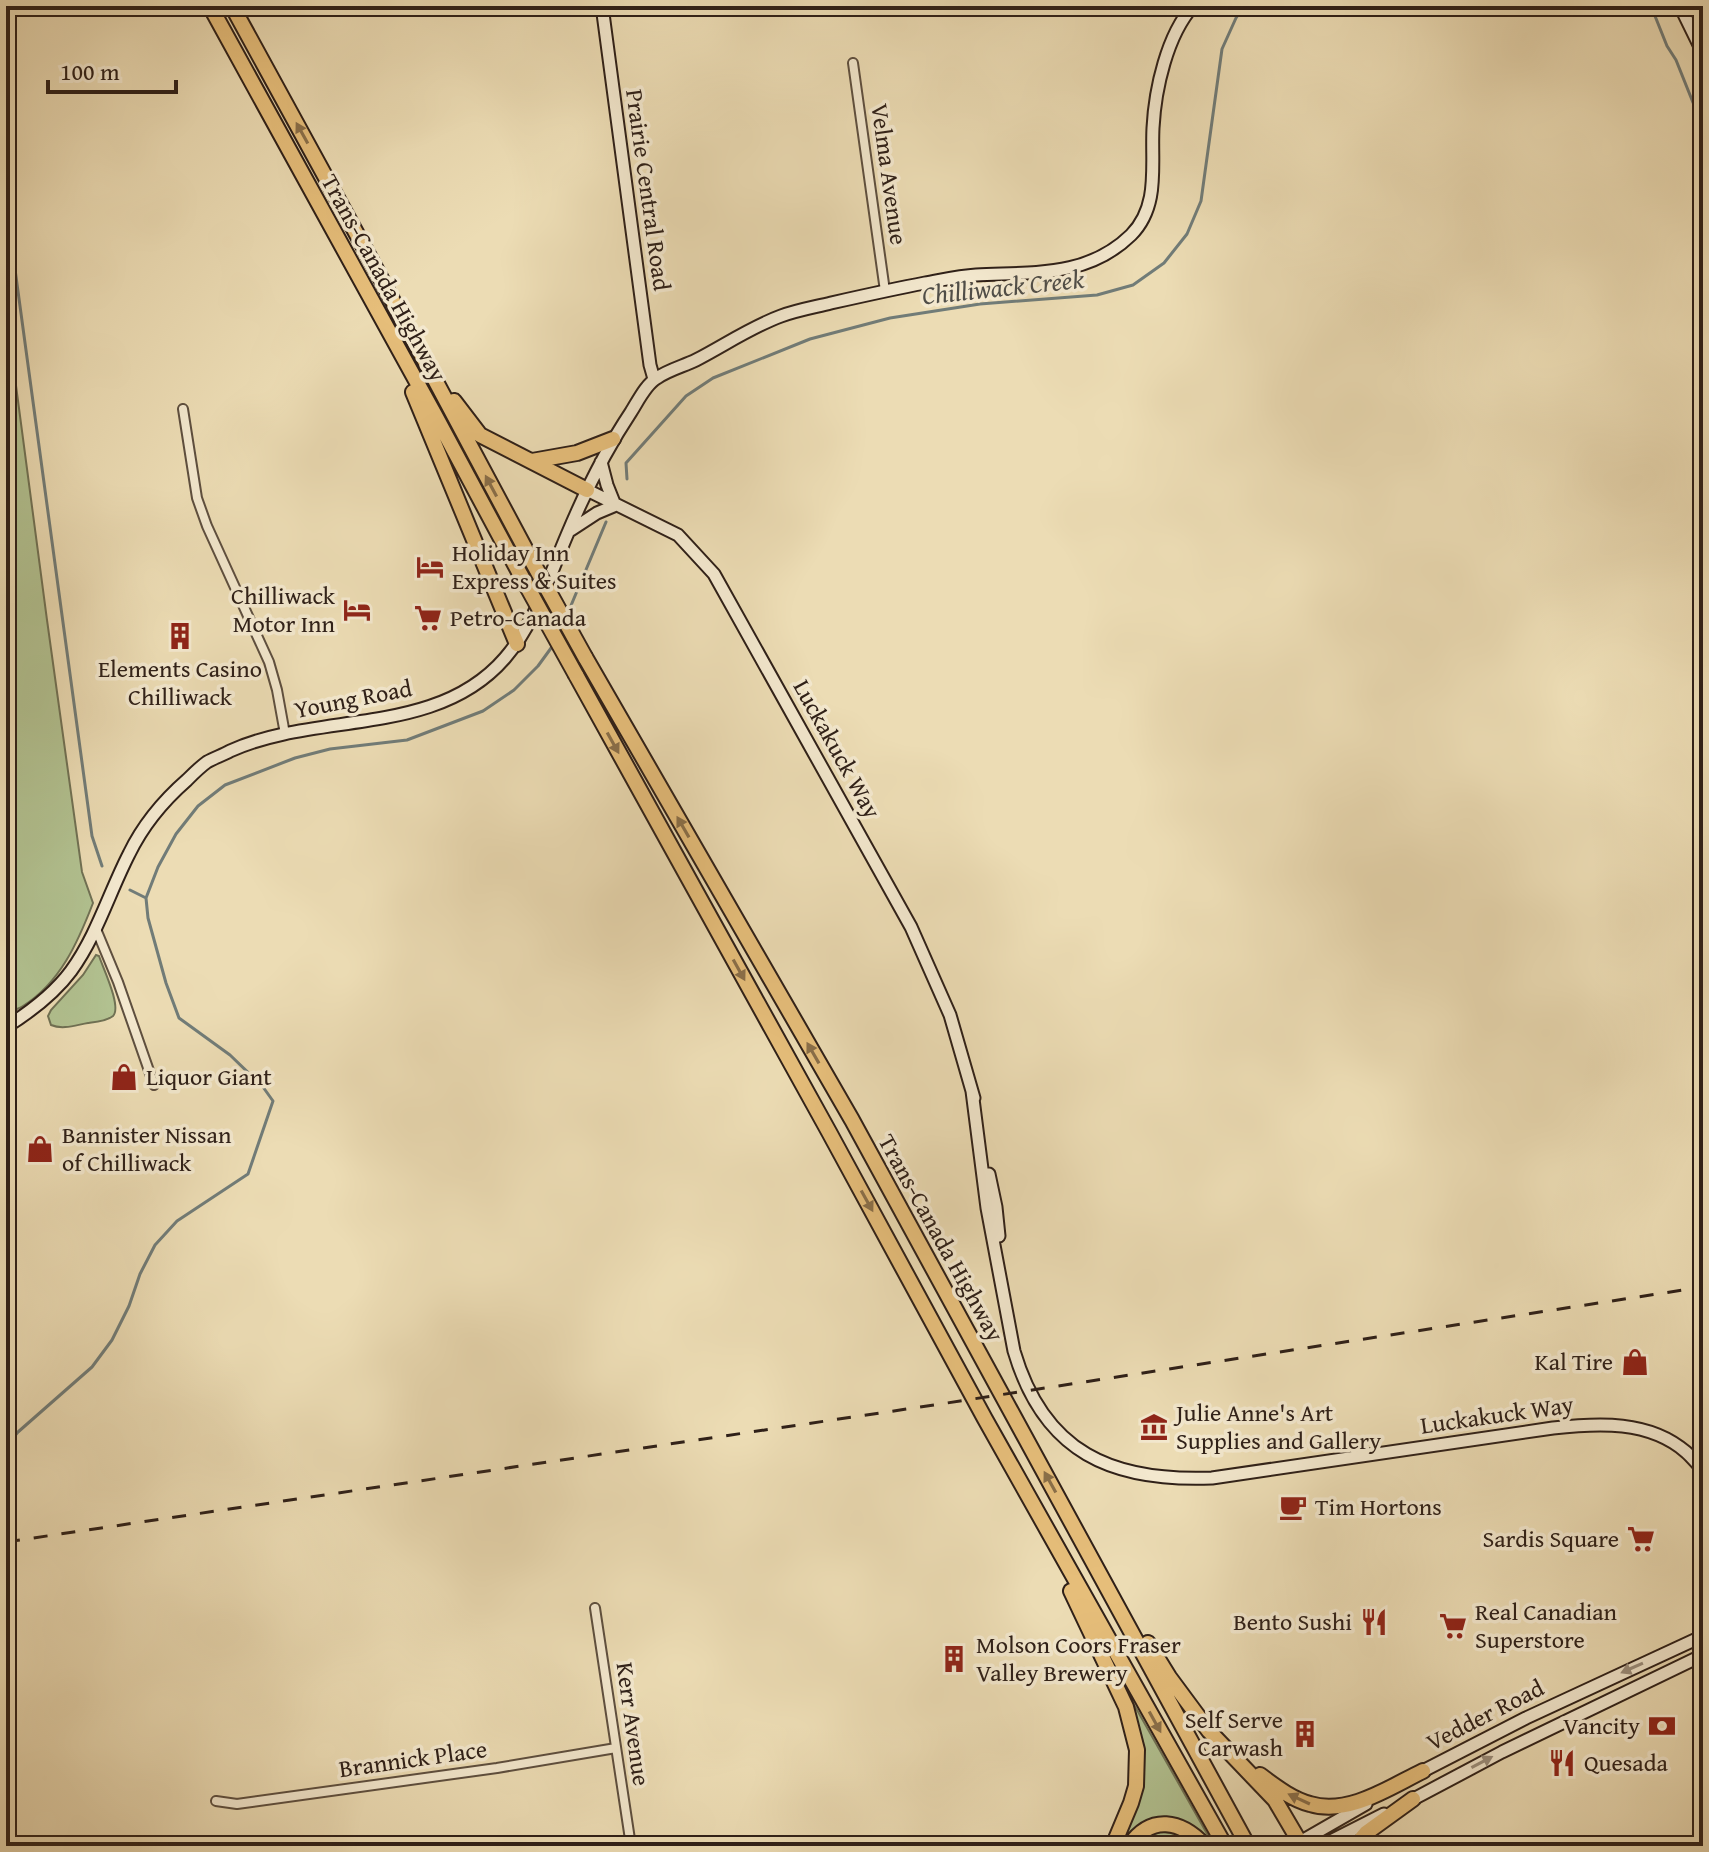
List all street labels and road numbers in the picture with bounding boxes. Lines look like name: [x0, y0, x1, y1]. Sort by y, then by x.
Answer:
street label: Prairie Central Road: [617, 87, 680, 293]
street label: Velma Avenue: [862, 101, 917, 247]
street label: Trans-Canada Highway: [313, 168, 456, 388]
street label: Young Road: [291, 670, 415, 727]
street label: Luckakuck Way: [785, 673, 890, 825]
street label: Trans-Canada Highway: [870, 1128, 1013, 1348]
street label: Luckakuck Way: [1418, 1386, 1576, 1443]
street label: Kerr Avenue: [608, 1660, 659, 1788]
street label: Vedder Road: [1420, 1670, 1550, 1759]
street label: Brannick Place: [337, 1731, 489, 1786]

